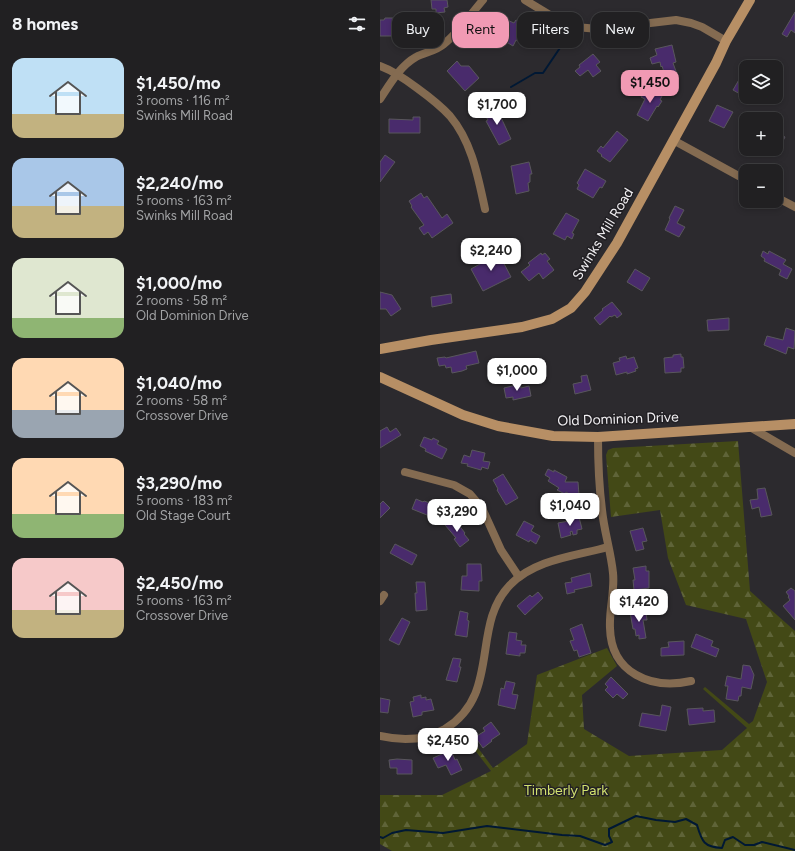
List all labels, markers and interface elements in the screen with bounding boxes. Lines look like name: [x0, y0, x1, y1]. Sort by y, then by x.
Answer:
chip: Buy: [392, 12, 444, 48]
chip: Rent: [452, 12, 509, 48]
chip: Filters: [517, 12, 583, 48]
chip: New: [591, 12, 649, 48]
icon: filters: [346, 13, 368, 35]
text: 8 homes: [12, 14, 78, 34]
map controls: [739, 60, 783, 208]
button: layers: [739, 60, 783, 104]
pin: $1,450: [617, 70, 683, 104]
text: $1,450/mo: [136, 73, 221, 93]
icon: home: [44, 74, 92, 122]
text: $1,450: [630, 75, 670, 90]
pin: $1,700: [464, 92, 530, 126]
text: 3 rooms · 116 m²: [136, 93, 230, 108]
text: $1,700: [477, 97, 517, 112]
text: Swinks Mill Road: [136, 108, 233, 123]
button: +: [739, 112, 783, 156]
button: −: [739, 164, 783, 208]
text: $2,240/mo: [136, 173, 223, 193]
icon: home: [44, 174, 92, 222]
street label: Swinks Mill Road: [569, 185, 637, 283]
text: 5 rooms · 163 m²: [136, 193, 232, 208]
text: Swinks Mill Road: [136, 208, 233, 223]
pin: $2,240: [458, 238, 524, 272]
text: $2,240: [470, 243, 512, 258]
text: $1,000/mo: [136, 273, 222, 293]
icon: home: [44, 274, 92, 322]
text: 2 rooms · 58 m²: [136, 293, 227, 308]
text: Old Dominion Drive: [136, 308, 249, 323]
pin: $1,000: [484, 358, 550, 392]
text: $1,000: [496, 363, 538, 378]
text: $1,040/mo: [136, 373, 222, 393]
icon: home: [44, 374, 92, 422]
text: 2 rooms · 58 m²: [136, 393, 227, 408]
text: Crossover Drive: [136, 408, 228, 423]
street label: Old Dominion Drive: [557, 408, 679, 430]
text: $3,290/mo: [136, 473, 222, 493]
icon: home: [44, 474, 92, 522]
text: 5 rooms · 183 m²: [136, 493, 232, 508]
pin: $1,040: [537, 493, 603, 527]
text: $1,040: [549, 498, 591, 513]
pin: $3,290: [424, 499, 490, 533]
text: $3,290: [436, 504, 478, 519]
text: Old Stage Court: [136, 508, 231, 523]
text: $2,450/mo: [136, 573, 223, 593]
icon: home: [44, 574, 92, 622]
pin: $1,420: [606, 589, 672, 623]
text: 5 rooms · 163 m²: [136, 593, 232, 608]
text: $1,420: [619, 594, 659, 609]
text: Crossover Drive: [136, 608, 228, 623]
pin: $2,450: [415, 728, 481, 762]
text: $2,450: [427, 733, 469, 748]
park label: Timberly Park: [524, 782, 608, 799]

